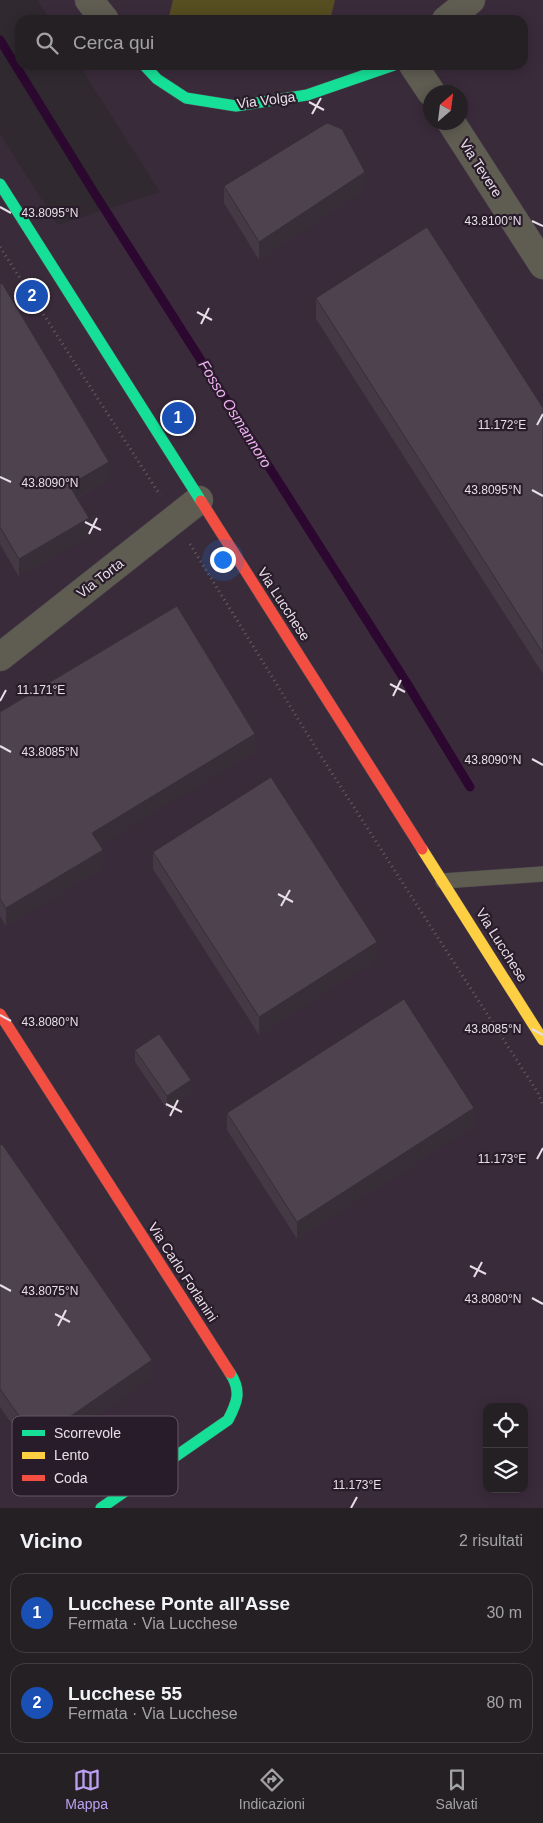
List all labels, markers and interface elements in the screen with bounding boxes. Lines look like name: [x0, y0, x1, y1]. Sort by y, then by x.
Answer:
search box: [15, 15, 528, 70]
icon: search: [33, 29, 61, 57]
text: Cerca qui: [73, 32, 154, 53]
north arrow: [423, 85, 468, 130]
street label: Via Volga: [236, 88, 296, 112]
street label: Via Tevere: [456, 136, 506, 200]
text: 43.8095°N: [22, 206, 78, 220]
text: 43.8100°N: [465, 214, 521, 228]
pin: 2: [16, 277, 48, 315]
water label: Fosso Osmannoro: [196, 357, 275, 471]
pin: 1: [162, 399, 194, 437]
text: 11.172°E: [478, 418, 526, 432]
text: 43.8090°N: [22, 476, 78, 490]
text: 43.8095°N: [465, 483, 521, 497]
your location: [210, 547, 236, 573]
street label: Via Torta: [74, 555, 127, 601]
street label: Via Lucchese: [254, 564, 314, 644]
text: 11.171°E: [17, 683, 65, 697]
text: 43.8085°N: [22, 745, 78, 759]
text: 43.8090°N: [465, 753, 521, 767]
street label: Via Lucchese: [473, 905, 531, 985]
text: 43.8080°N: [22, 1015, 78, 1029]
text: 43.8085°N: [465, 1022, 521, 1036]
text: 11.173°E: [478, 1152, 526, 1166]
street label: Via Carlo Forlanini: [145, 1219, 221, 1325]
text: 43.8075°N: [22, 1284, 78, 1298]
text: 43.8080°N: [465, 1292, 521, 1306]
map controls: [483, 1403, 528, 1493]
button: locate: [483, 1403, 528, 1448]
legend: [12, 1416, 178, 1496]
text: Scorrevole: [54, 1425, 121, 1441]
text: Lento: [54, 1447, 89, 1463]
button: layers: [483, 1448, 528, 1493]
text: Coda: [54, 1470, 88, 1486]
text: 11.173°E: [333, 1478, 381, 1492]
text: Vicino: [20, 1529, 83, 1552]
text: 2 risultati: [459, 1532, 523, 1549]
text: Lucchese Ponte all'Asse: [68, 1593, 290, 1614]
text: 1: [33, 1604, 41, 1621]
text: 30 m: [486, 1604, 522, 1621]
text: Fermata · Via Lucchese: [68, 1615, 238, 1632]
text: Lucchese 55: [68, 1683, 182, 1704]
text: 2: [33, 1694, 41, 1711]
text: 80 m: [486, 1694, 522, 1711]
text: Fermata · Via Lucchese: [68, 1705, 238, 1722]
tab: Mappa: [65, 1766, 108, 1812]
tab: Indicazioni: [239, 1766, 305, 1812]
tab: Salvati: [436, 1766, 478, 1812]

